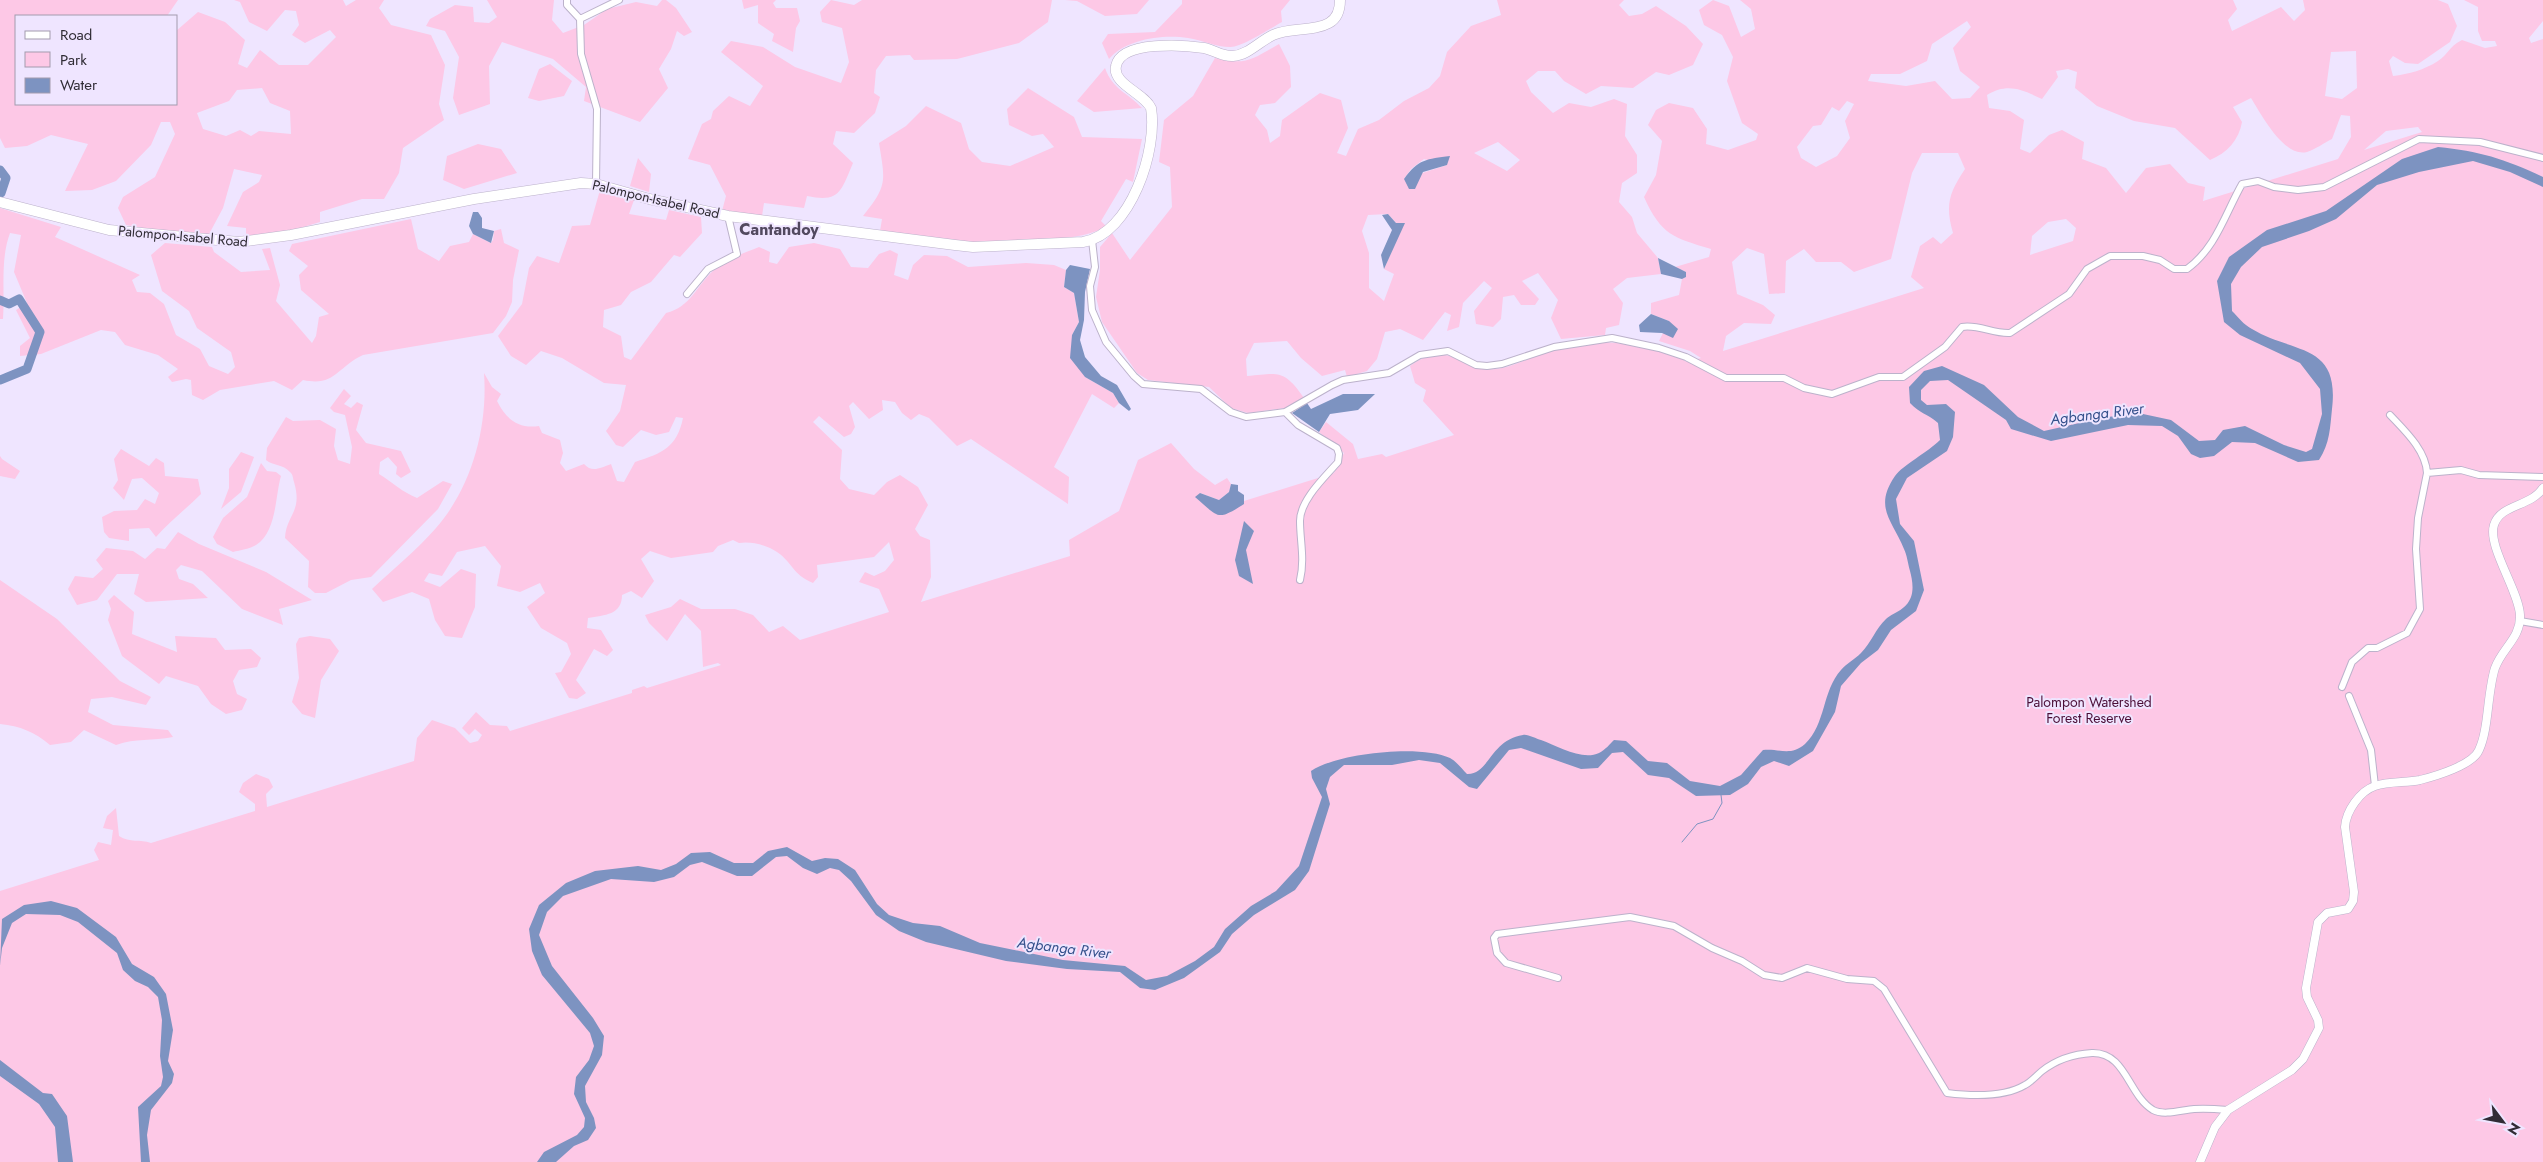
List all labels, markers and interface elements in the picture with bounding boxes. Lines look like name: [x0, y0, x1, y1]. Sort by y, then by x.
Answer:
legend: [15, 15, 178, 105]
text: Road: [60, 24, 92, 46]
text: Park: [60, 49, 87, 71]
text: Water: [60, 74, 98, 96]
street label: Palompon-Isabel Road: [590, 175, 722, 223]
district label: Cantandoy: [739, 218, 819, 241]
street label: Palompon-Isabel Road: [117, 220, 249, 252]
water label: Agbanga River: [2048, 397, 2146, 431]
park label: Palompon Watershed Forest Reserve: [2026, 692, 2152, 728]
water label: Agbanga River: [1015, 931, 1113, 965]
north arrow: [2478, 1097, 2528, 1147]
text: N: [2503, 1119, 2525, 1139]

